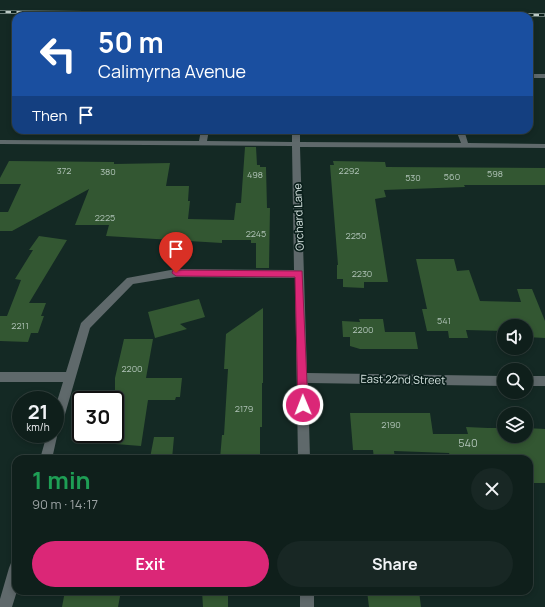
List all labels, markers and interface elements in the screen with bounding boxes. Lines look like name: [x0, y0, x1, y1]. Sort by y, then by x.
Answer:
text: 50 m: [98, 23, 164, 61]
icon: left: [32, 28, 84, 80]
text: Calimyrna Avenue: [98, 59, 246, 83]
icon: arrive: [75, 104, 97, 126]
text: Then: [32, 105, 67, 126]
house number: 372: [57, 164, 71, 177]
house number: 2292: [339, 164, 359, 177]
house number: 380: [100, 165, 116, 178]
house number: 598: [487, 167, 503, 180]
house number: 498: [247, 168, 263, 181]
house number: 560: [444, 170, 460, 183]
house number: 530: [405, 171, 421, 184]
street label: Orchard Lane: [289, 182, 307, 251]
house number: 2225: [95, 211, 115, 224]
house number: 2245: [246, 227, 266, 240]
house number: 2250: [346, 229, 366, 242]
pin: [159, 232, 193, 273]
icon: arrive: [165, 238, 187, 260]
house number: 2230: [352, 267, 372, 280]
house number: 541: [437, 314, 451, 327]
house number: 2211: [11, 319, 29, 332]
map controls: [497, 319, 533, 443]
button: sound: [497, 319, 533, 355]
house number: 2200: [352, 323, 374, 336]
house number: 2200: [121, 362, 143, 375]
button: search: [497, 363, 533, 399]
street label: East 22nd Street: [360, 371, 446, 387]
position arrow: [282, 384, 324, 426]
speed limit sign: 30: [72, 391, 124, 443]
text: 21: [28, 398, 48, 425]
house number: 2179: [235, 402, 253, 415]
button: layers: [497, 407, 533, 443]
house number: 2190: [381, 418, 401, 431]
text: km/h: [26, 420, 50, 434]
house number: 540: [458, 435, 478, 450]
text: 1 min: [32, 463, 91, 496]
button: close: [471, 468, 513, 510]
text: 90 m · 14:17: [32, 495, 98, 513]
button: Exit: [32, 541, 269, 587]
button: Share: [277, 541, 513, 587]

